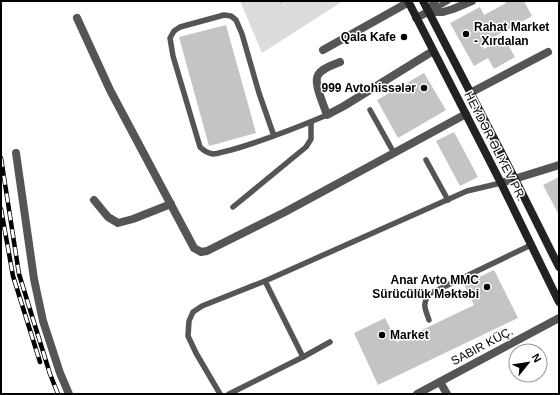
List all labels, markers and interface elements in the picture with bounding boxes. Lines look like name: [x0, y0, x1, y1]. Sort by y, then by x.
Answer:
place label: Rahat Market - Xırdalan: [474, 20, 549, 48]
marker: Rahat Market - Xırdalan: [461, 29, 471, 39]
place label: Qala Kafe: [341, 30, 396, 44]
marker: Qala Kafe: [399, 32, 409, 42]
place label: 999 Avtohissələr: [322, 81, 416, 95]
marker: 999 Avtohissələr: [419, 83, 429, 93]
street label: HEYDƏR ƏLIYEV PR.: [461, 89, 529, 203]
place label: Anar Avto MMC Sürücülük Məktəbi: [372, 273, 479, 301]
marker: Anar Avto MMC Sürücülük Məktəbi: [482, 282, 492, 292]
street label: SABIR KÜÇ.: [449, 324, 515, 368]
place label: Market: [390, 328, 429, 342]
marker: Market: [377, 330, 387, 340]
north arrow: [508, 343, 548, 383]
text: N: [529, 352, 544, 364]

